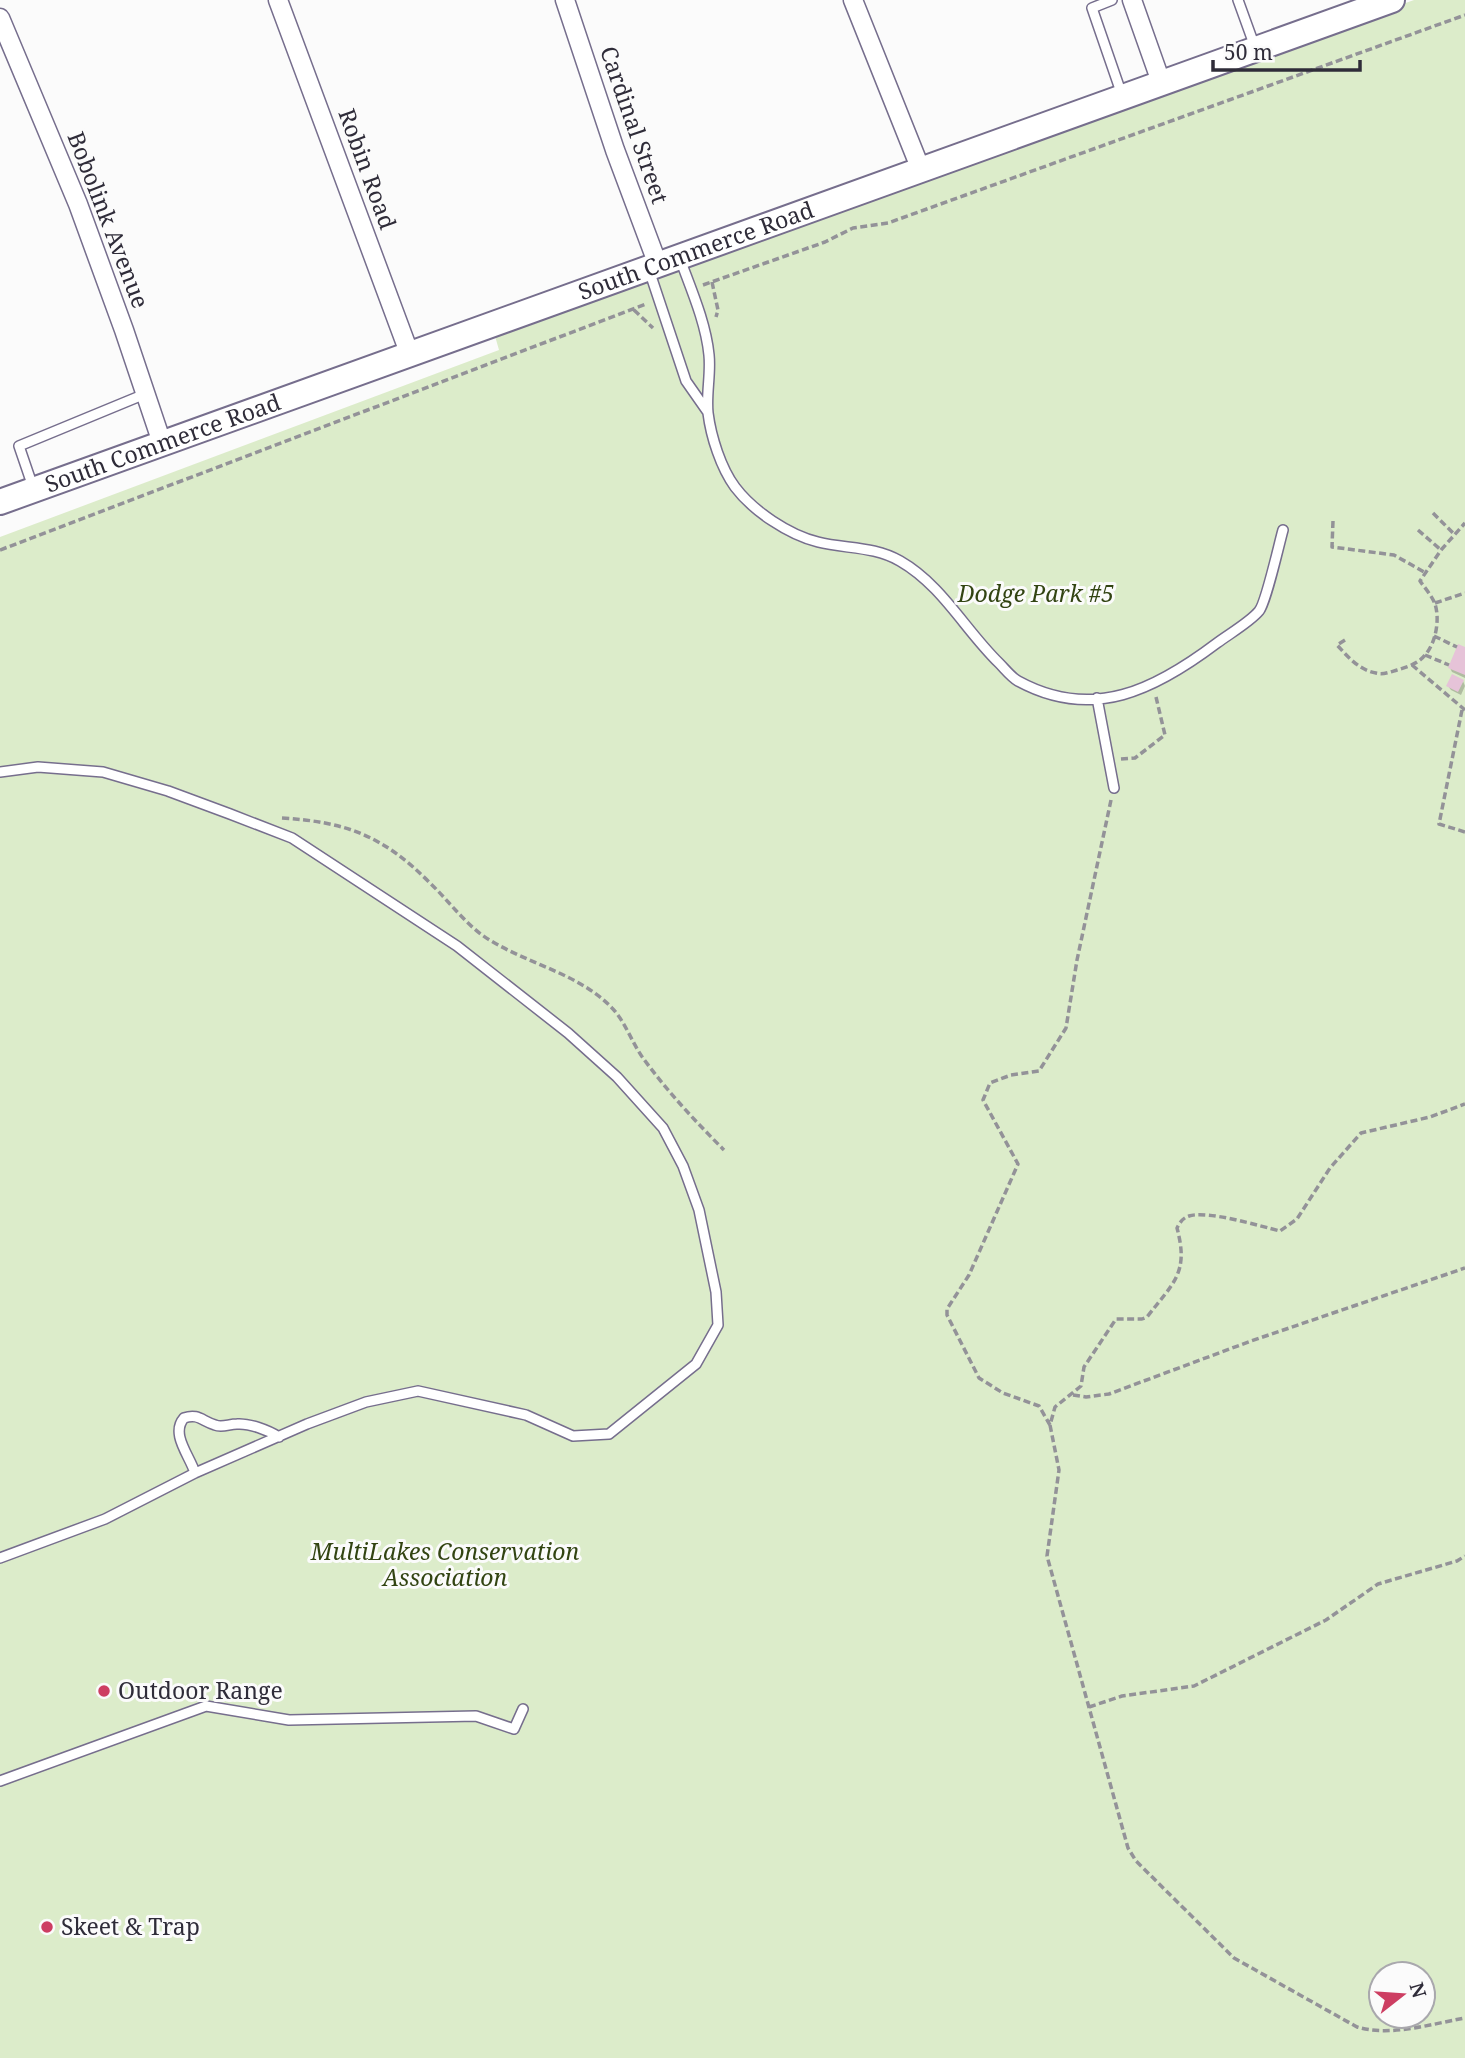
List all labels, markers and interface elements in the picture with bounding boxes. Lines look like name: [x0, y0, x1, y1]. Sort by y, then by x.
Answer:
scale bar: [1213, 28, 1360, 72]
text: 50 m: [1224, 38, 1273, 66]
street label: Cardinal Street: [593, 42, 677, 208]
street label: Robin Road: [331, 104, 405, 233]
street label: Bobolink Avenue: [61, 127, 157, 313]
street label: South Commerce Road: [574, 193, 818, 307]
street label: South Commerce Road: [40, 385, 285, 500]
park label: Dodge Park #5: [957, 577, 1114, 609]
park label: MultiLakes Conservation Association: [310, 1535, 579, 1593]
place label: Outdoor Range: [118, 1674, 283, 1706]
marker: Outdoor Range: [96, 1683, 112, 1699]
place label: Skeet & Trap: [61, 1910, 200, 1942]
marker: Skeet & Trap: [39, 1919, 55, 1935]
north arrow: [1367, 1960, 1437, 2030]
text: N: [1404, 1979, 1433, 2001]

